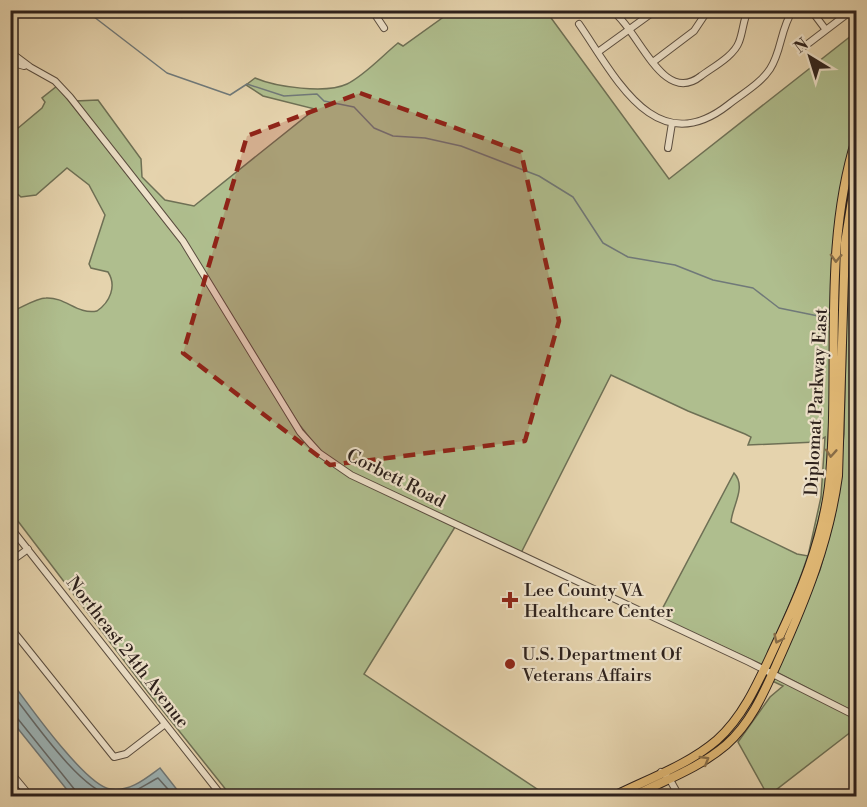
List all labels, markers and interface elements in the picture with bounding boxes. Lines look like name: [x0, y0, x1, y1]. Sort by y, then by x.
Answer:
north arrow: [780, 27, 840, 87]
text: N: [790, 34, 813, 58]
one-way arrow: [830, 254, 842, 263]
street label: Diplomat Parkway East: [800, 307, 833, 497]
street label: Corbett Road: [343, 444, 450, 513]
one-way arrow: [825, 449, 838, 458]
street label: Northeast 24th Avenue: [61, 572, 194, 733]
place label: Lee County VA Healthcare Center: [524, 579, 673, 623]
marker: Lee County VA Healthcare Center: [501, 591, 519, 609]
one-way arrow: [774, 633, 786, 644]
place label: U.S. Department Of Veterans Affairs: [521, 643, 683, 687]
marker: U.S. Department Of Veterans Affairs: [503, 657, 517, 671]
one-way arrow: [699, 756, 709, 768]

